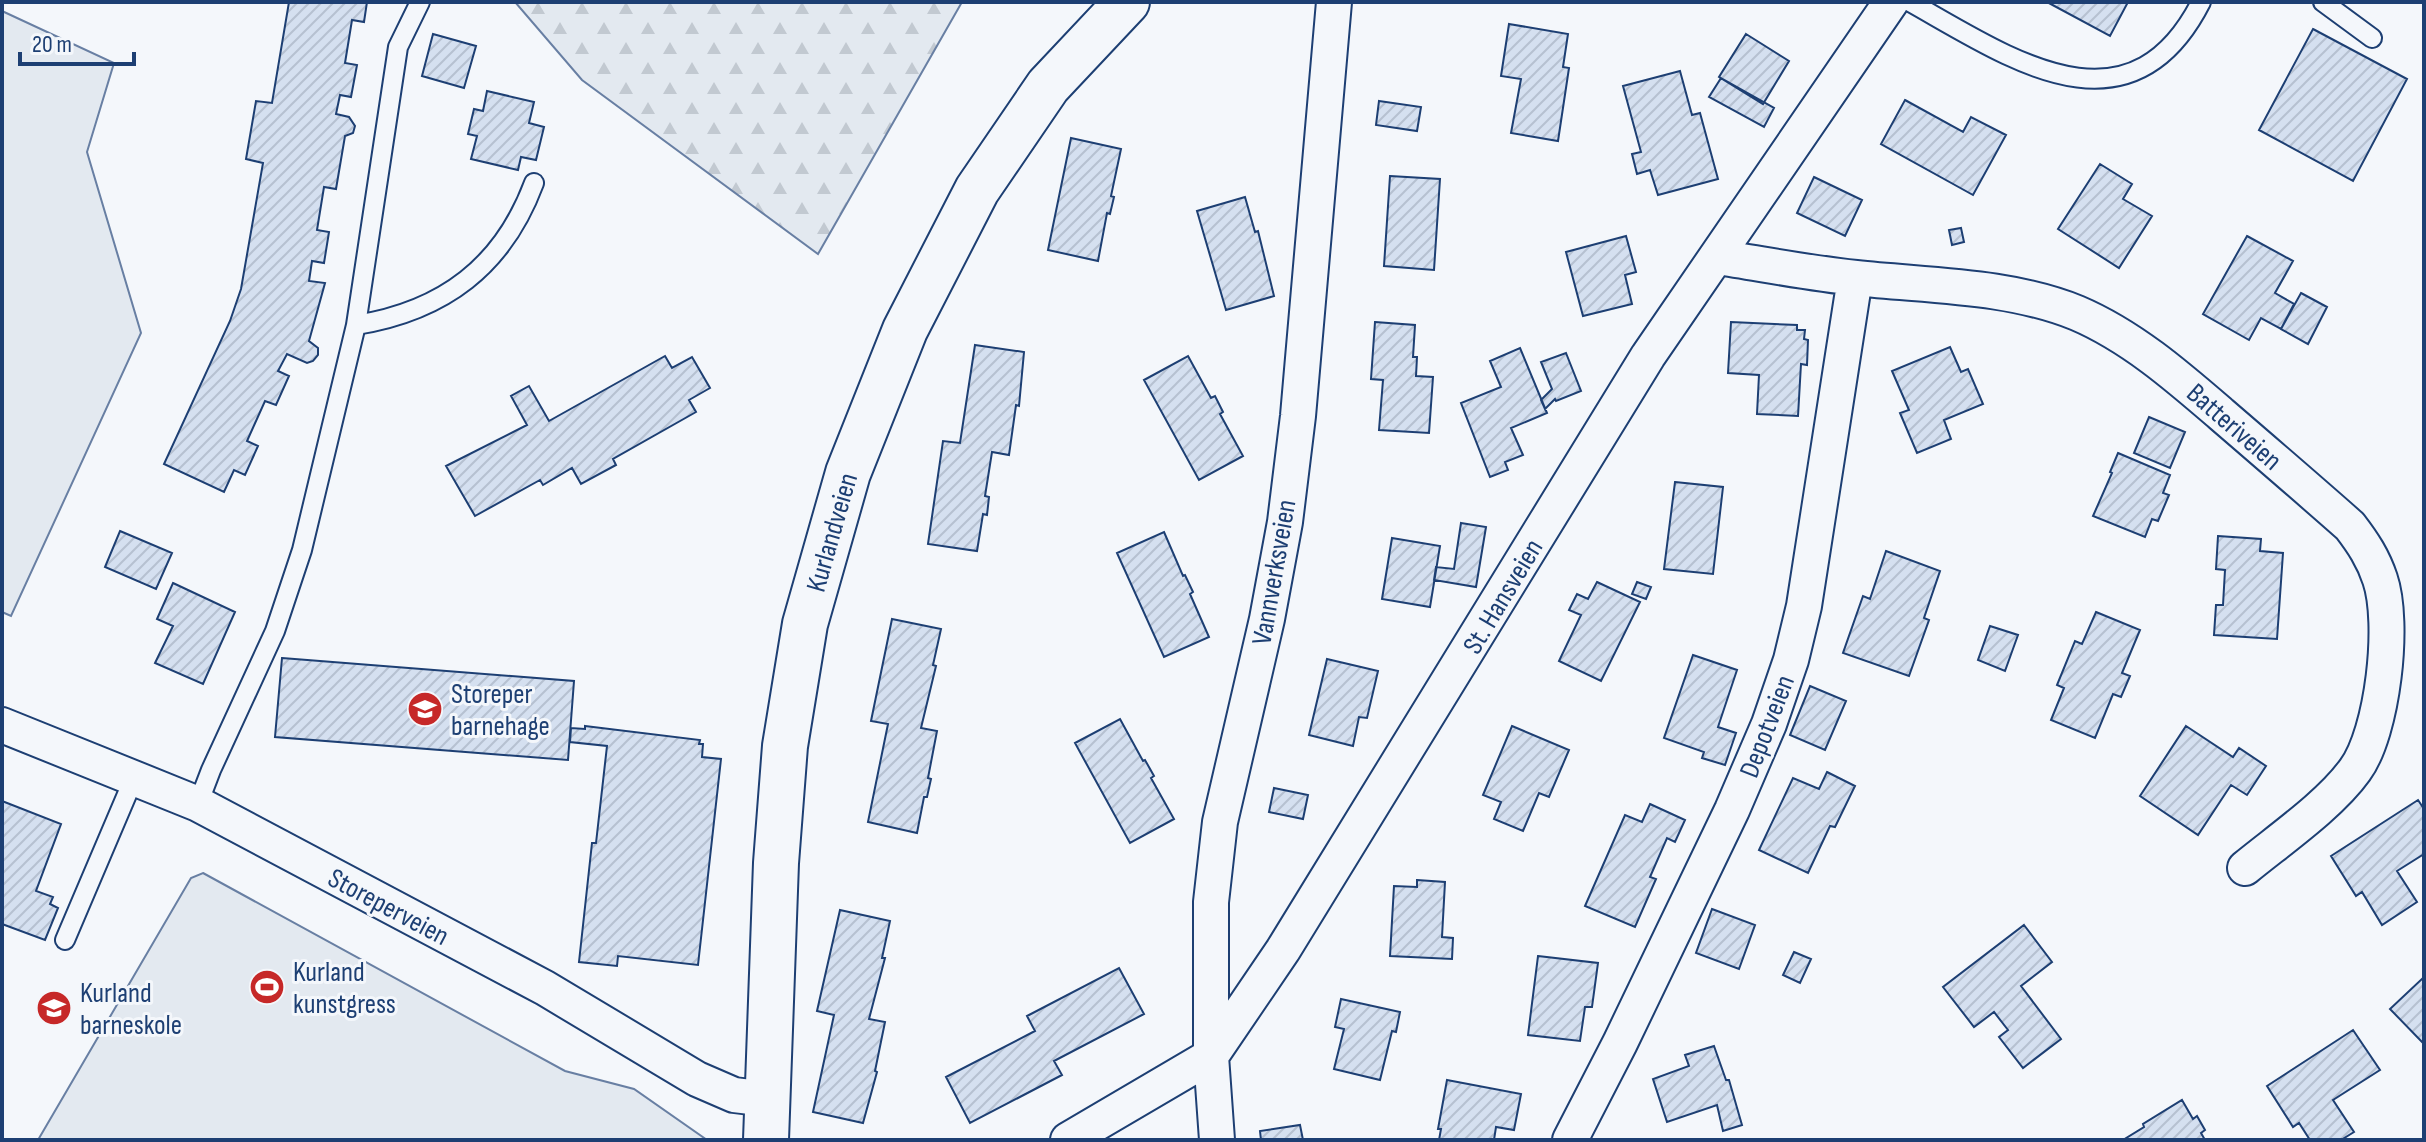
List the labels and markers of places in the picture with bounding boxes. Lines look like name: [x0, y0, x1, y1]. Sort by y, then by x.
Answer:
place label: Storeper barnehage: [451, 678, 550, 743]
school or university icon: Storeper barnehage: [406, 690, 444, 728]
place label: Kurland kunstgress: [293, 956, 396, 1021]
sports icon: Kurland kunstgress: [248, 968, 286, 1006]
place label: Kurland barneskole: [80, 977, 182, 1042]
school or university icon: Kurland barneskole: [35, 989, 73, 1027]

